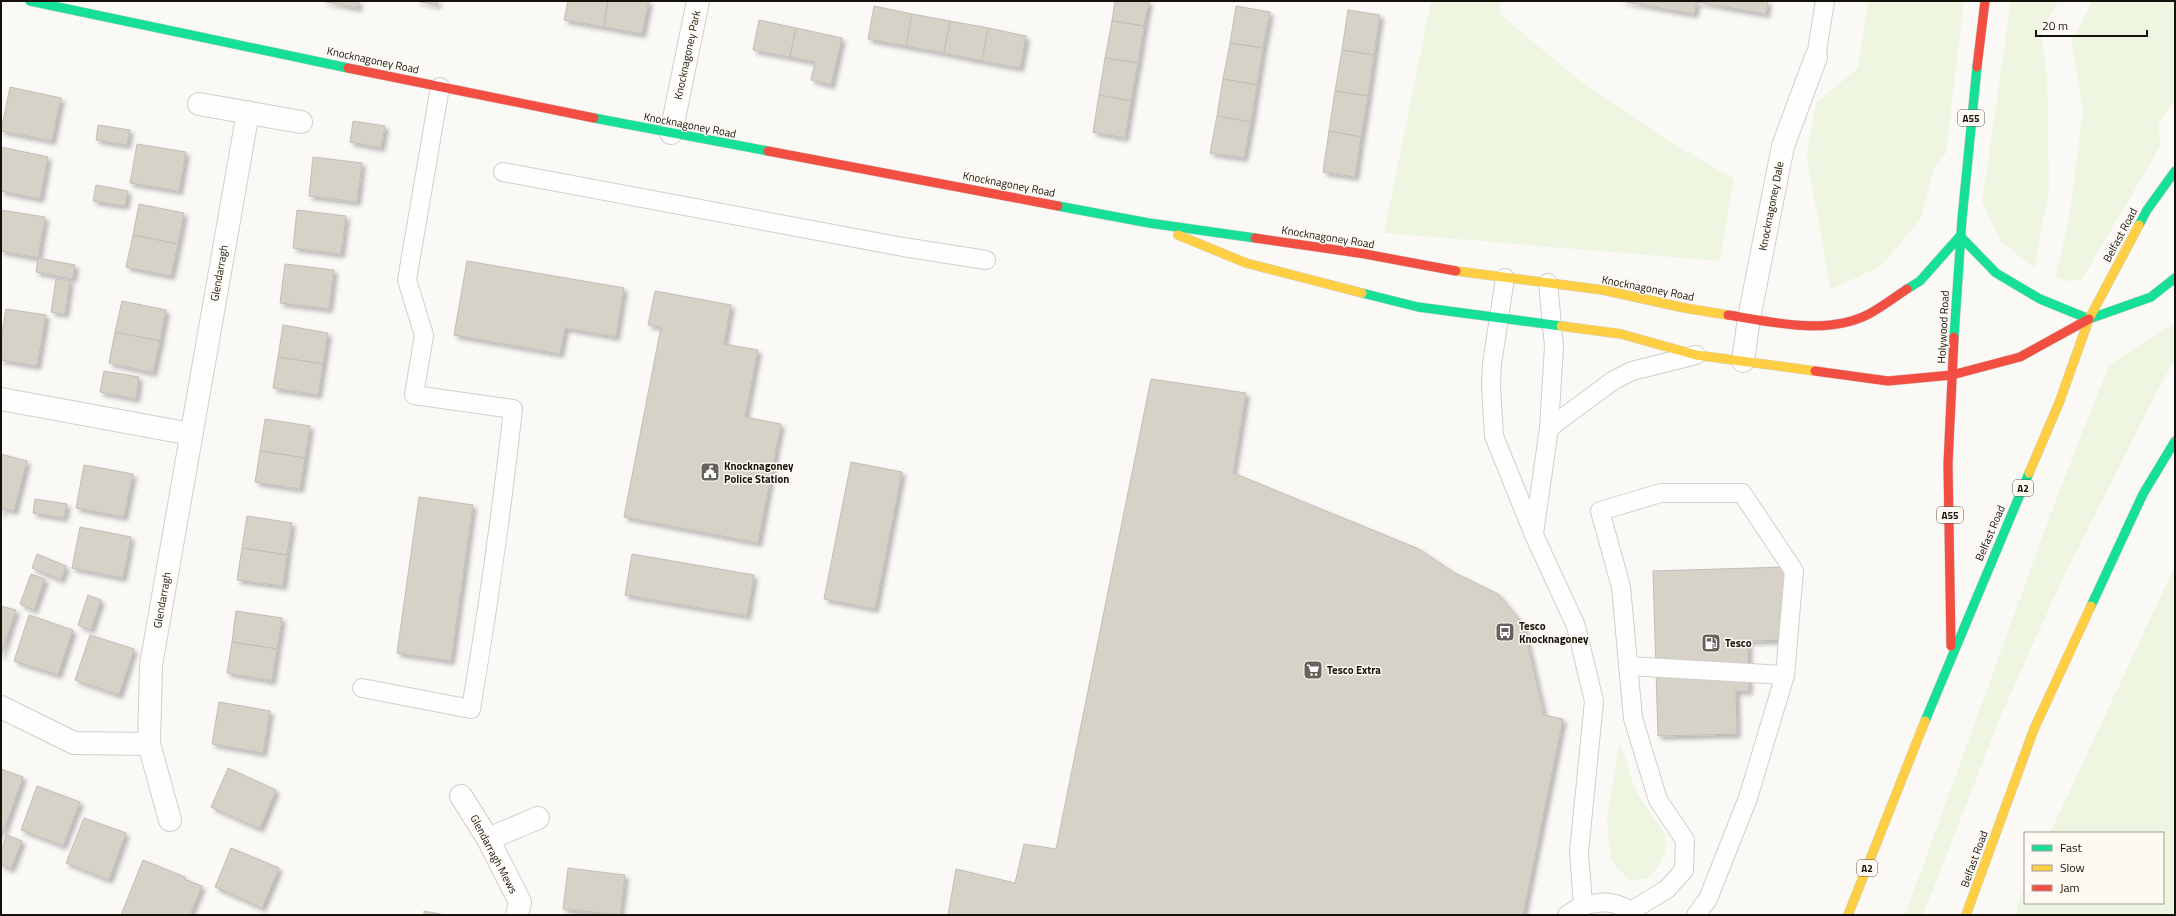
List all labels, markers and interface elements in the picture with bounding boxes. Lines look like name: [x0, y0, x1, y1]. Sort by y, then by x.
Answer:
street label: Knocknagoney Park: [670, 8, 704, 101]
scale bar: [2036, 12, 2147, 38]
text: 20 m: [2042, 16, 2068, 35]
street label: Knocknagoney Road: [325, 42, 421, 78]
street label: Knocknagoney Road: [642, 108, 738, 142]
road number: A55: [1958, 110, 1984, 126]
street label: Knocknagoney Dale: [1754, 160, 1788, 252]
street label: Knocknagoney Road: [961, 167, 1057, 201]
street label: Belfast Road: [2099, 205, 2141, 265]
street label: Knocknagoney Road: [1280, 222, 1376, 252]
street label: Glendarragh: [206, 244, 232, 302]
street label: Knocknagoney Road: [1600, 271, 1696, 305]
street label: Holywood Road: [1933, 290, 1953, 364]
place label: Knocknagoney Police Station: [724, 458, 794, 487]
public building icon: Knocknagoney Police Station: [699, 461, 721, 483]
road number: A2: [2013, 480, 2033, 496]
street label: Belfast Road: [1971, 502, 2009, 563]
road number: A55: [1937, 507, 1963, 523]
street label: Glendarragh: [149, 571, 175, 629]
place label: Tesco Knocknagoney: [1519, 618, 1589, 647]
bus stop icon: Tesco Knocknagoney: [1494, 621, 1516, 643]
fuel station icon: Tesco: [1700, 632, 1722, 654]
place label: Tesco: [1725, 635, 1752, 651]
supermarket icon: Tesco Extra: [1302, 659, 1324, 681]
place label: Tesco Extra: [1327, 662, 1381, 678]
street label: Glendarragh Mews: [466, 812, 522, 896]
street label: Belfast Road: [1956, 828, 1992, 890]
legend: [2024, 832, 2164, 904]
text: Fast: [2060, 838, 2083, 857]
text: Slow: [2060, 858, 2085, 877]
road number: A2: [1857, 860, 1877, 876]
text: Jam: [2060, 878, 2080, 897]

